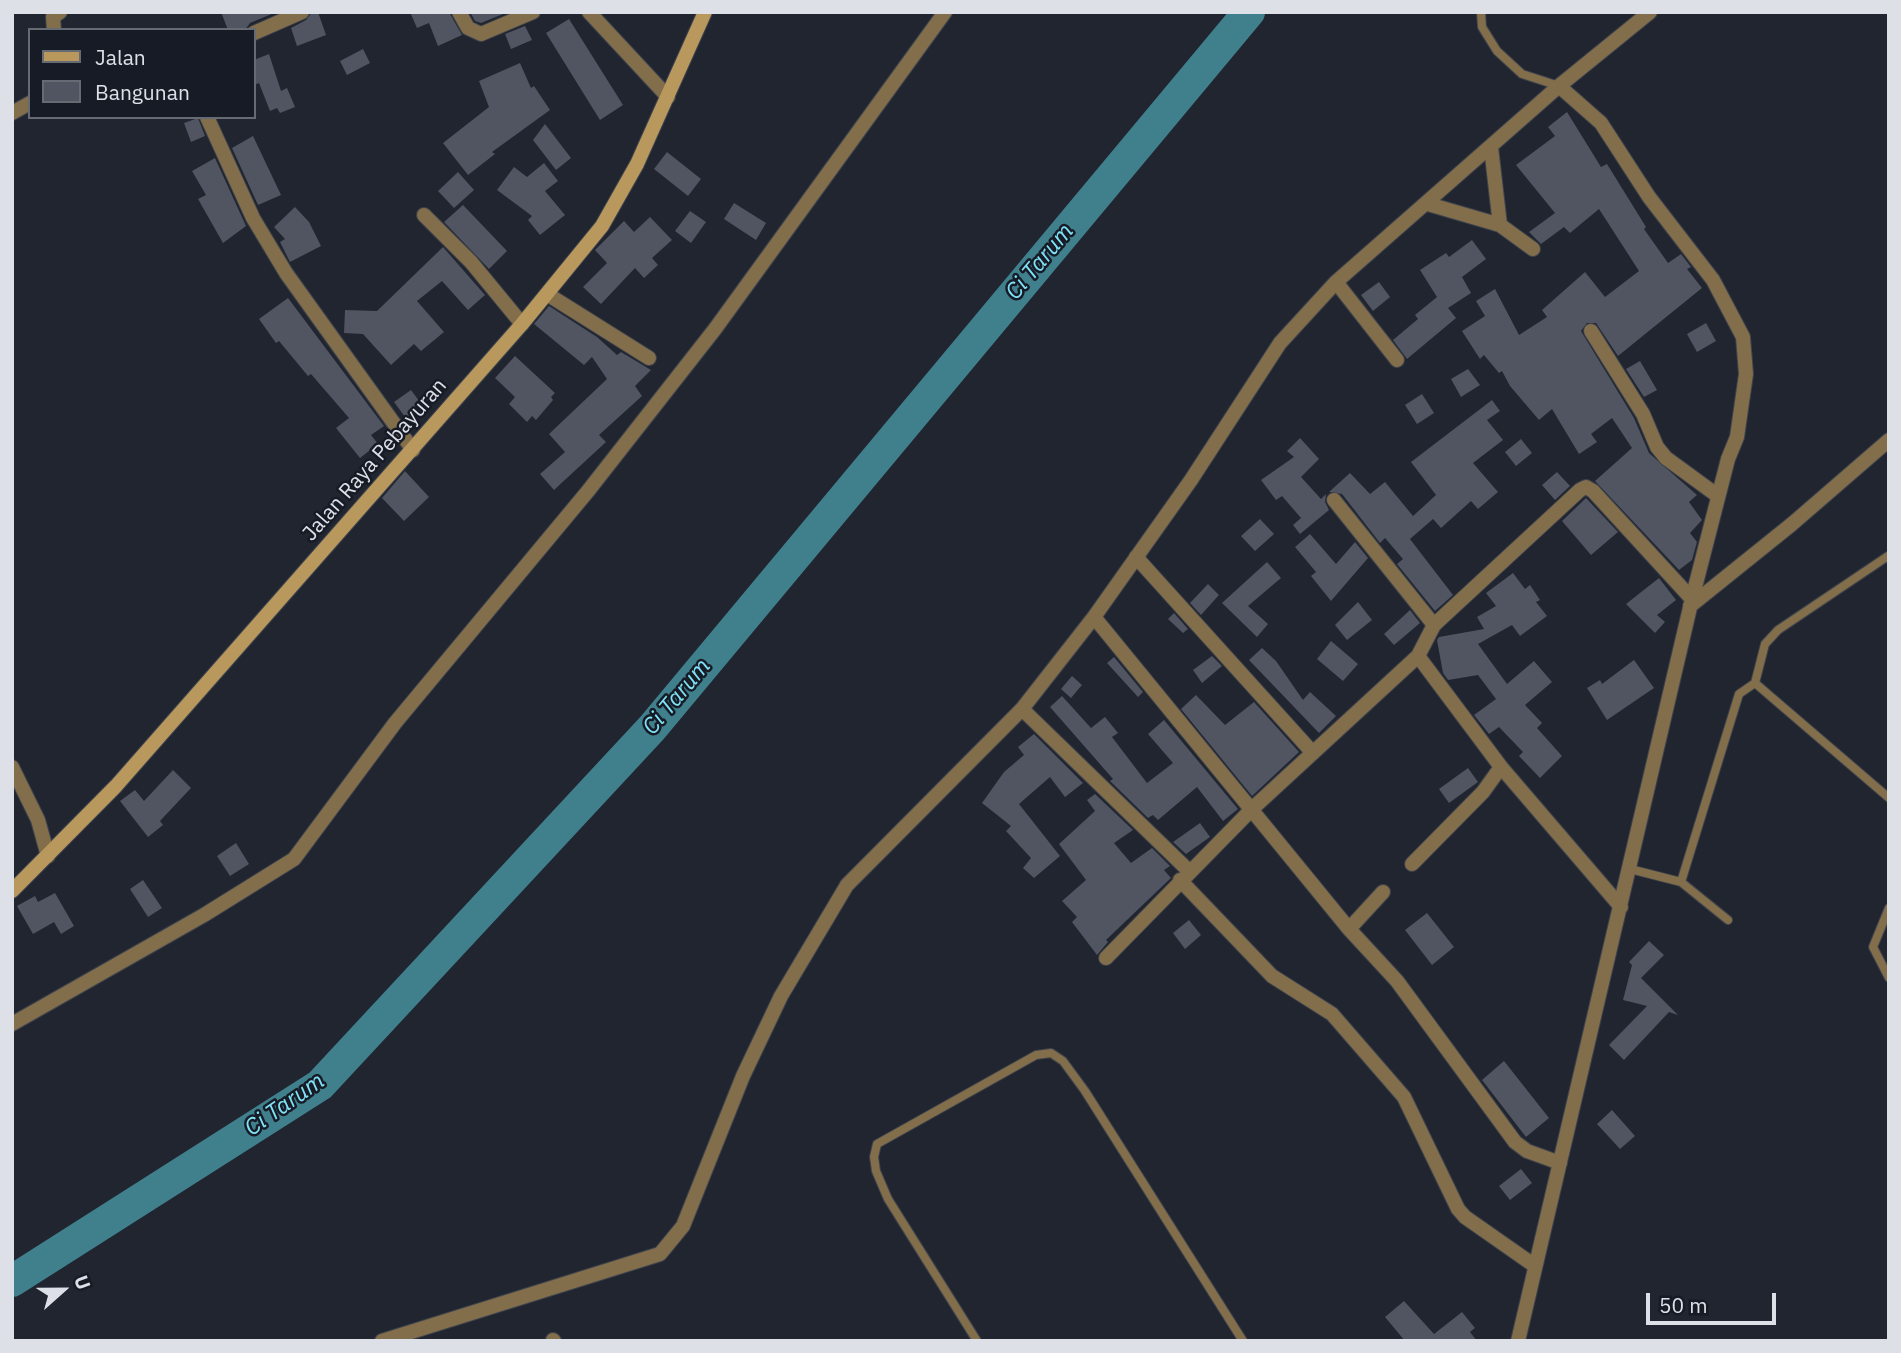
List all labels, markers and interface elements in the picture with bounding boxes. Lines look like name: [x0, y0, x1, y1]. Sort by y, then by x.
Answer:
legend: [28, 28, 256, 119]
text: Jalan: [95, 43, 146, 71]
text: Bangunan: [95, 78, 190, 106]
water label: Ci Tarum: [1000, 218, 1080, 306]
street label: Jalan Raya Pebayuran: [298, 374, 452, 546]
water label: Ci Tarum: [637, 653, 717, 741]
water label: Ci Tarum: [240, 1068, 330, 1142]
north arrow: [28, 1255, 98, 1325]
text: U: [69, 1272, 96, 1293]
scale bar: [1649, 1280, 1778, 1324]
text: 50 m: [1659, 1291, 1708, 1319]

